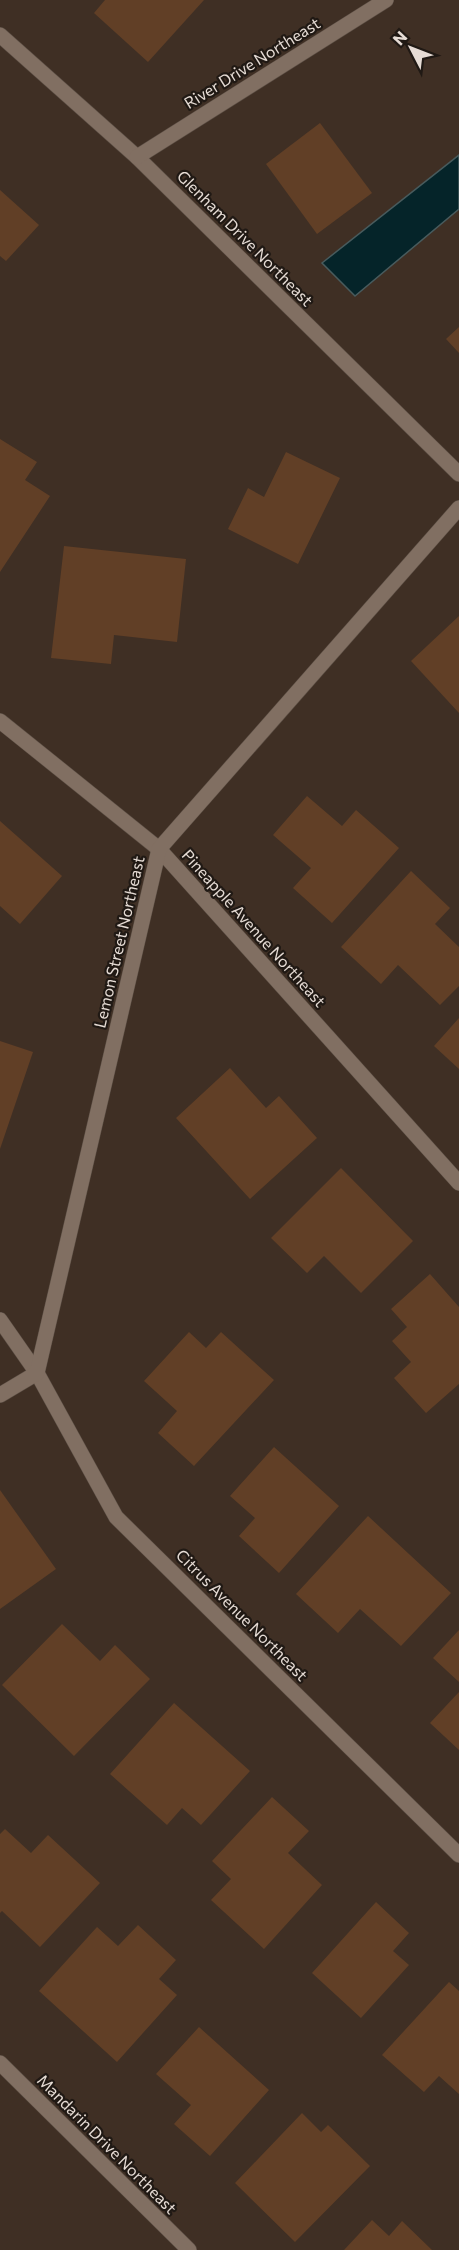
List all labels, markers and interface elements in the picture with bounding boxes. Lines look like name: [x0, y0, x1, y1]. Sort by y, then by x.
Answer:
street label: River Drive Northeast: [180, 13, 324, 112]
north arrow: [381, 18, 441, 78]
text: N: [388, 27, 411, 48]
street label: Glenham Drive Northeast: [174, 166, 317, 310]
street label: Pineapple Avenue Northeast: [179, 845, 330, 1011]
street label: Lemon Street Northeast: [89, 854, 148, 1030]
street label: Citrus Avenue Northeast: [173, 1545, 312, 1685]
street label: Mandarin Drive Northeast: [34, 2070, 181, 2218]

